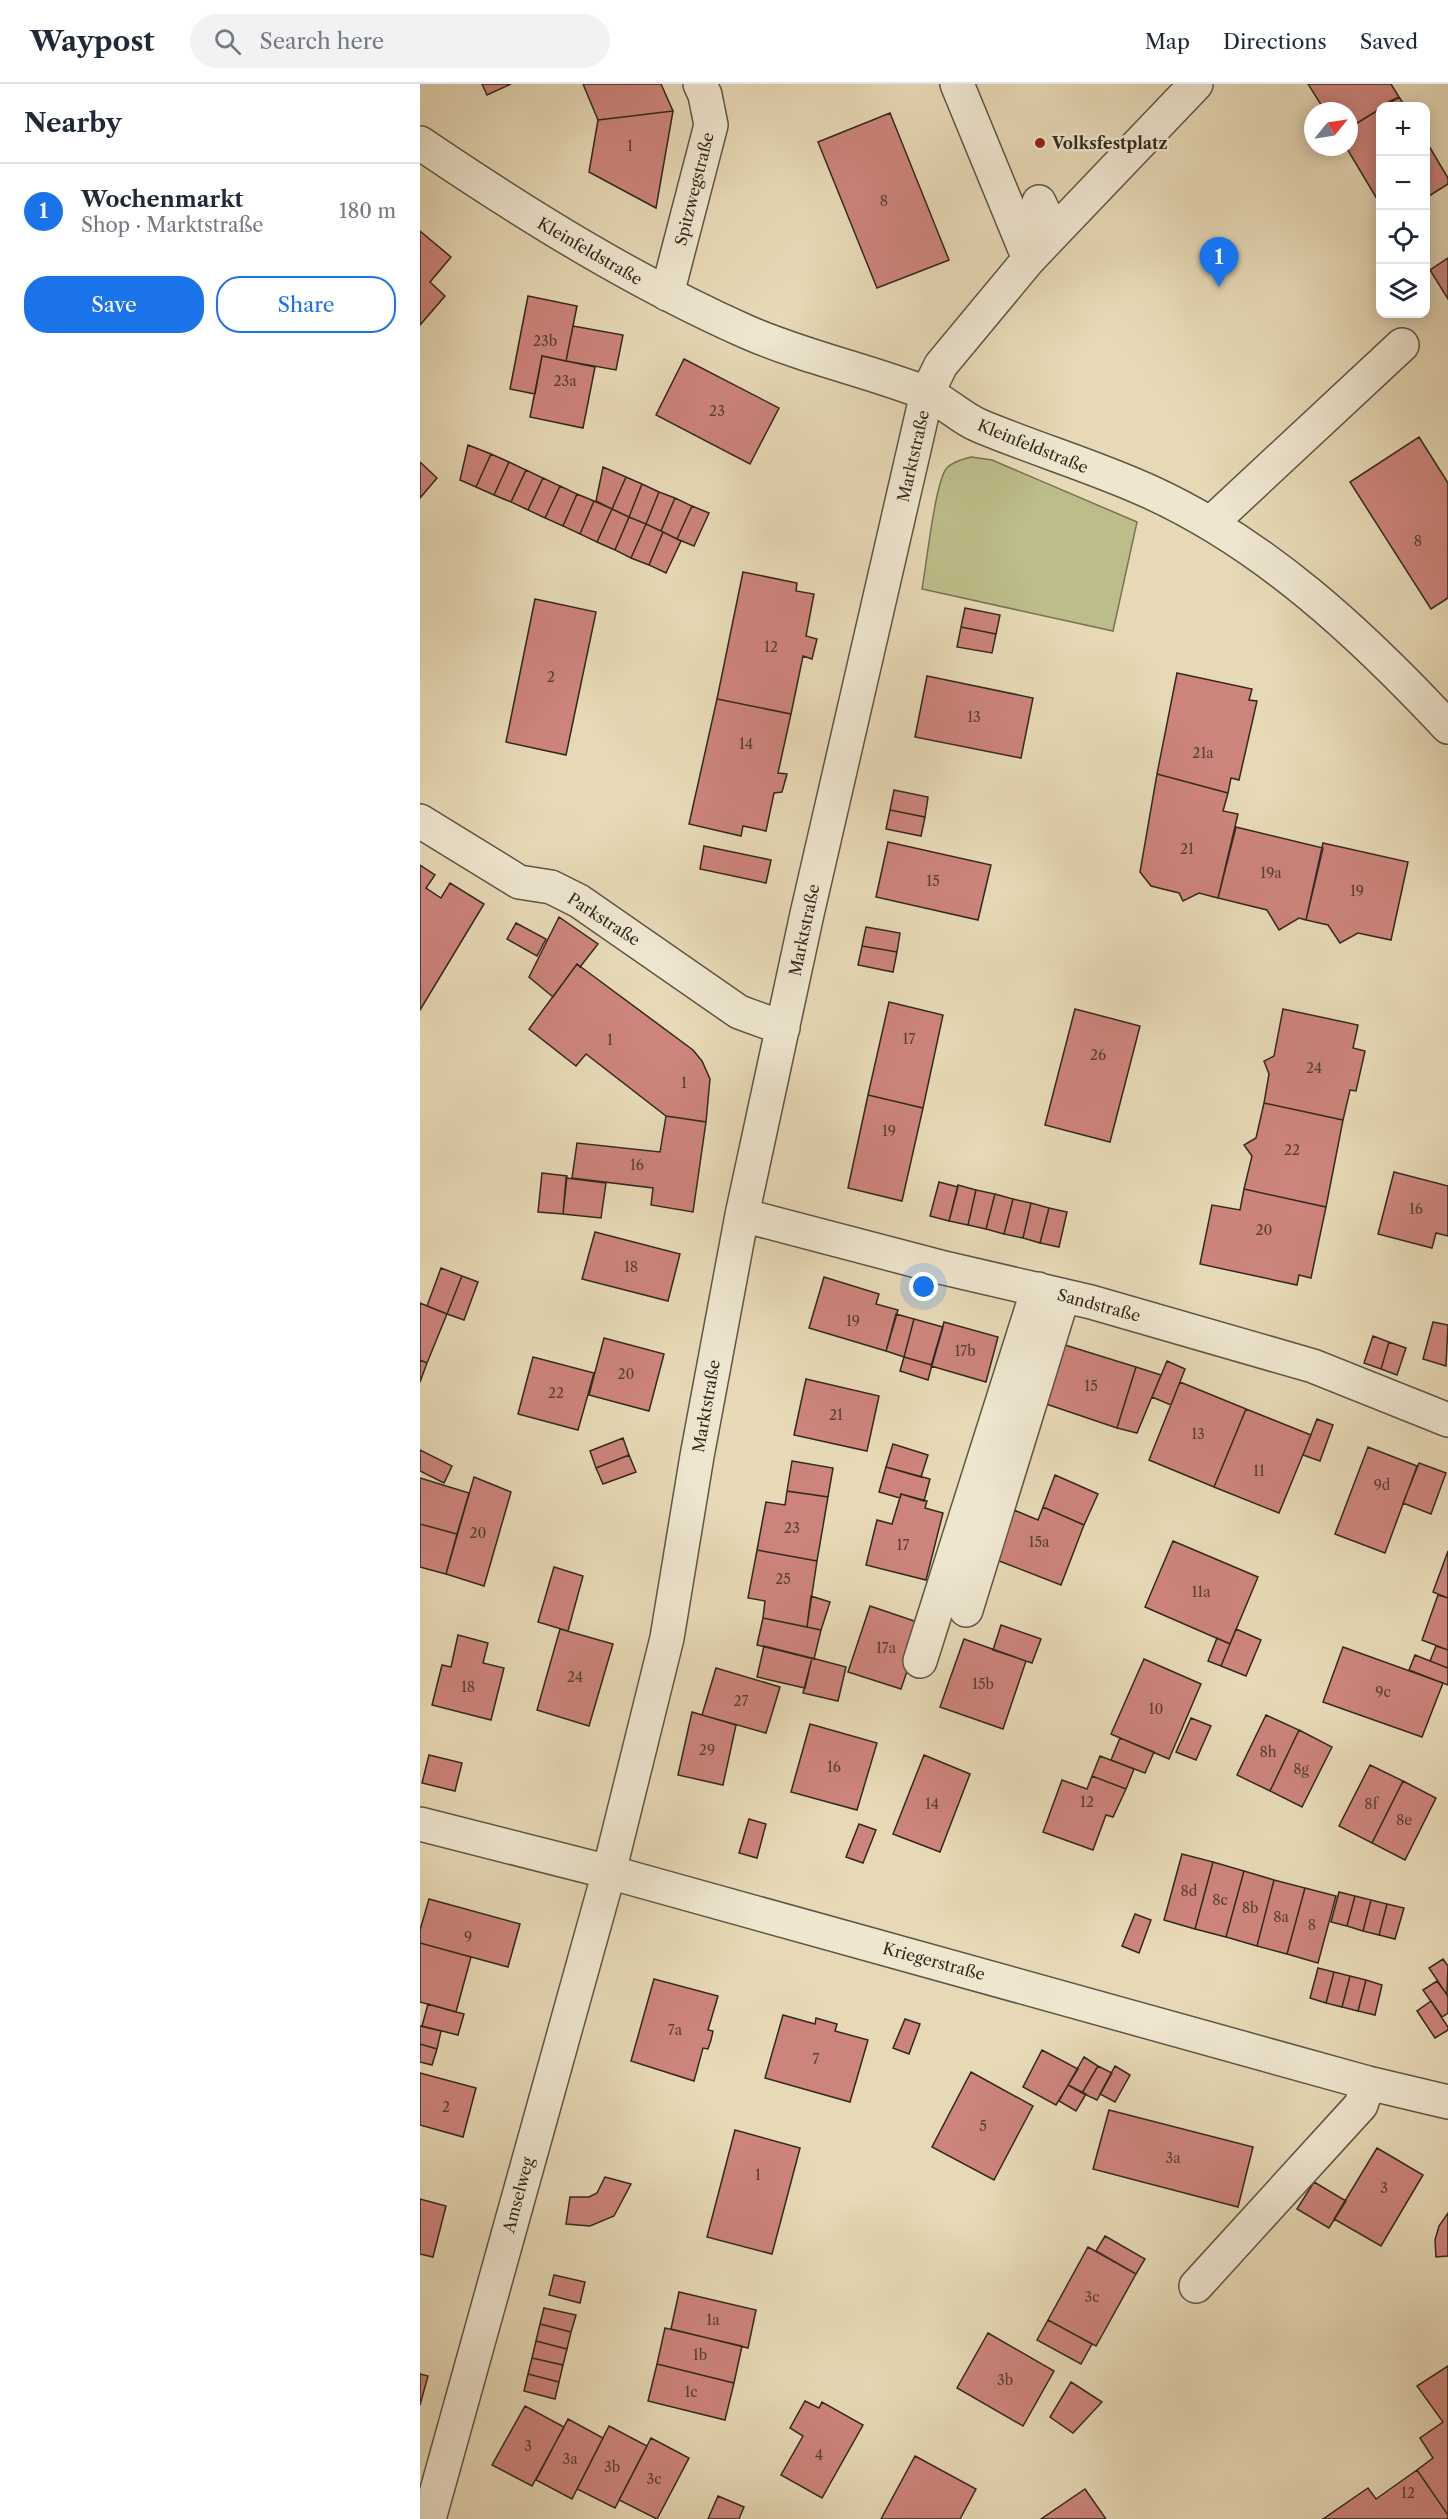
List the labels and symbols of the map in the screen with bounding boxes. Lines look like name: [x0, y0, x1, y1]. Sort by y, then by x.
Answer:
north arrow: [1304, 102, 1358, 156]
street label: Spitzwegstraße: [670, 130, 718, 248]
place label: Volksfestplatz: [1051, 133, 1168, 153]
marker: Volksfestplatz: [1033, 136, 1047, 150]
house number: 1: [627, 137, 633, 155]
house number: 8: [880, 192, 888, 210]
street label: Kleinfeldstraße: [534, 213, 646, 289]
pin: 1: [1200, 238, 1238, 287]
house number: 23b: [533, 332, 557, 350]
house number: 23a: [553, 372, 577, 390]
house number: 23: [709, 402, 725, 420]
street label: Marktstraße: [893, 408, 933, 504]
street label: Kleinfeldstraße: [975, 415, 1091, 477]
house number: 8: [1414, 532, 1422, 550]
house number: 12: [764, 638, 778, 656]
house number: 2: [547, 668, 555, 686]
house number: 13: [967, 708, 981, 726]
house number: 14: [739, 735, 753, 753]
house number: 21a: [1192, 744, 1214, 762]
house number: 21: [1180, 840, 1194, 858]
house number: 19a: [1260, 864, 1282, 882]
house number: 15: [926, 872, 940, 890]
street label: Marktstraße: [784, 882, 824, 978]
house number: 19: [1350, 882, 1364, 900]
street label: Parkstraße: [564, 888, 644, 950]
house number: 17: [903, 1030, 915, 1048]
house number: 1: [607, 1031, 613, 1049]
house number: 26: [1090, 1046, 1106, 1064]
house number: 24: [1306, 1059, 1322, 1077]
house number: 1: [681, 1074, 687, 1092]
house number: 19: [882, 1122, 896, 1140]
house number: 22: [1284, 1141, 1300, 1159]
house number: 16: [630, 1156, 644, 1174]
house number: 16: [1409, 1200, 1423, 1218]
house number: 20: [1256, 1221, 1273, 1239]
house number: 18: [624, 1258, 638, 1276]
your location: [909, 1272, 938, 1301]
street label: Sandstraße: [1055, 1284, 1143, 1326]
house number: 19: [846, 1312, 860, 1330]
house number: 17b: [954, 1342, 976, 1360]
street label: Marktstraße: [688, 1358, 724, 1454]
house number: 20: [618, 1365, 635, 1383]
house number: 15: [1084, 1377, 1098, 1395]
house number: 22: [548, 1384, 564, 1402]
house number: 21: [829, 1406, 843, 1424]
house number: 13: [1191, 1425, 1205, 1443]
house number: 11: [1253, 1462, 1265, 1480]
house number: 9d: [1374, 1476, 1391, 1494]
house number: 23: [784, 1519, 800, 1537]
house number: 20: [470, 1524, 487, 1542]
house number: 15a: [1029, 1533, 1050, 1551]
house number: 17: [897, 1536, 909, 1554]
house number: 25: [775, 1570, 791, 1588]
house number: 11a: [1191, 1583, 1211, 1601]
house number: 17a: [876, 1639, 897, 1657]
house number: 24: [567, 1668, 583, 1686]
house number: 15b: [972, 1675, 994, 1693]
house number: 18: [461, 1678, 475, 1696]
house number: 9c: [1375, 1683, 1391, 1701]
house number: 27: [734, 1692, 749, 1710]
house number: 10: [1149, 1700, 1163, 1718]
house number: 29: [699, 1741, 715, 1759]
house number: 8h: [1259, 1743, 1277, 1761]
house number: 16: [827, 1758, 841, 1776]
house number: 8g: [1293, 1760, 1309, 1778]
house number: 12: [1080, 1793, 1094, 1811]
house number: 14: [925, 1795, 939, 1813]
house number: 8f: [1364, 1795, 1380, 1813]
house number: 8e: [1396, 1811, 1412, 1829]
house number: 8d: [1181, 1882, 1198, 1900]
house number: 8c: [1212, 1891, 1228, 1909]
house number: 8b: [1242, 1899, 1258, 1917]
house number: 8a: [1273, 1908, 1289, 1926]
house number: 8: [1308, 1916, 1316, 1934]
house number: 9: [464, 1928, 472, 1946]
street label: Kriegerstraße: [881, 1938, 987, 1984]
house number: 7a: [668, 2021, 683, 2039]
house number: 7: [813, 2050, 820, 2068]
house number: 2: [442, 2098, 450, 2116]
house number: 5: [979, 2117, 987, 2135]
house number: 3a: [1165, 2149, 1181, 2167]
street label: Amselweg: [498, 2154, 538, 2236]
house number: 1: [755, 2166, 761, 2184]
house number: 3: [1380, 2179, 1388, 2197]
house number: 3c: [1084, 2288, 1100, 2306]
house number: 1a: [706, 2311, 720, 2329]
house number: 1b: [693, 2346, 707, 2364]
house number: 3b: [997, 2371, 1013, 2389]
house number: 1c: [684, 2383, 698, 2401]
house number: 3: [524, 2437, 532, 2455]
house number: 4: [815, 2446, 823, 2464]
house number: 3a: [562, 2450, 578, 2468]
house number: 3b: [604, 2458, 620, 2476]
house number: 3c: [646, 2470, 662, 2488]
house number: 12: [1401, 2484, 1415, 2502]

